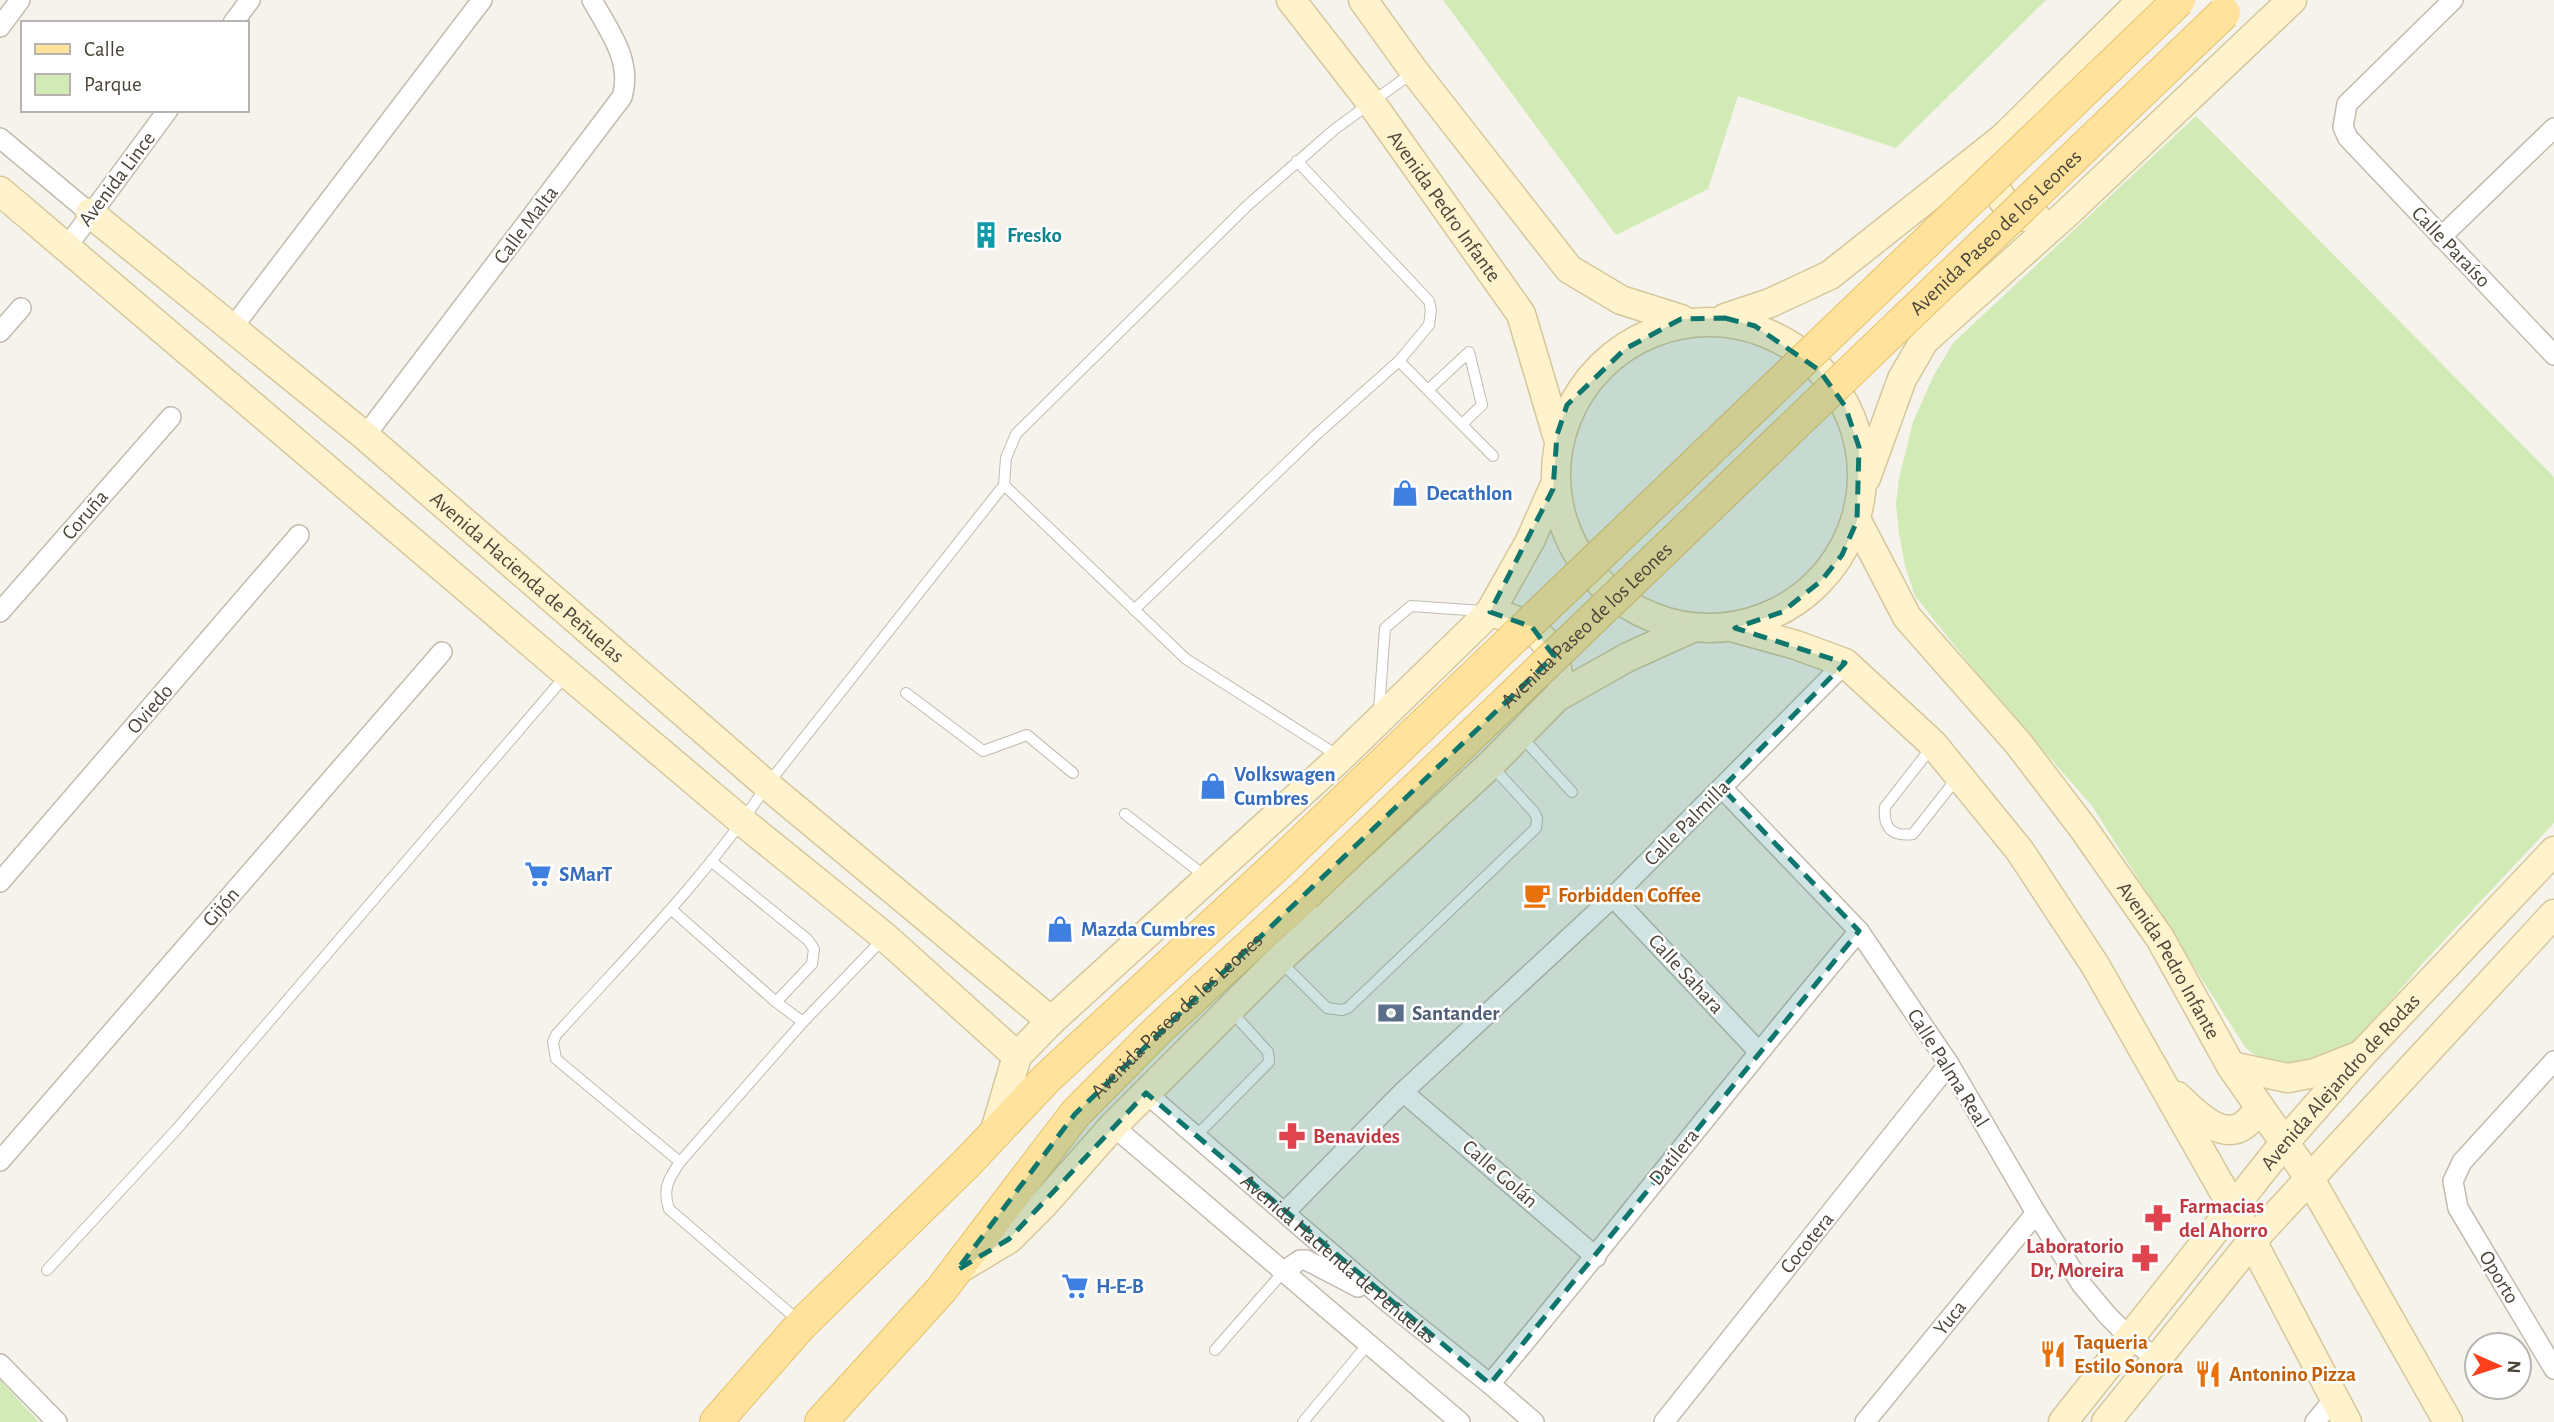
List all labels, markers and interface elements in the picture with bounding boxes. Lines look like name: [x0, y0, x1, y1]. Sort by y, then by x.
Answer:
legend: [21, 21, 248, 112]
text: Calle: [84, 39, 125, 60]
text: Parque: [84, 74, 142, 95]
street label: Avenida Pedro Infante: [1384, 127, 1505, 286]
street label: Avenida Lince: [75, 128, 159, 230]
street label: Avenida Paseo de los Leones: [1906, 146, 2085, 319]
street label: Calle Malta: [490, 182, 562, 268]
street label: Calle Paraíso: [2408, 202, 2494, 292]
building icon: Fresko: [971, 220, 1001, 250]
place label: Fresko: [1007, 225, 1062, 246]
shop icon: Decathlon: [1390, 478, 1420, 508]
place label: Decathlon: [1426, 483, 1513, 504]
street label: Coruña: [58, 486, 112, 544]
street label: Avenida Hacienda de Peñuelas: [426, 487, 628, 667]
street label: Avenida Paseo de los Leones: [1497, 538, 1676, 712]
street label: Oviedo: [123, 680, 177, 738]
place label: Volkswagen Cumbres: [1234, 764, 1336, 809]
shop icon: Volkswagen Cumbres: [1198, 771, 1228, 801]
street label: Calle Palmilla: [1640, 776, 1734, 870]
supermarket icon: SMarT: [523, 859, 553, 889]
place label: SMarT: [559, 864, 613, 885]
street label: Avenida Pedro Infante: [2113, 878, 2224, 1042]
cafe icon: Forbidden Coffee: [1522, 880, 1552, 910]
street label: Gijón: [199, 883, 243, 931]
place label: Forbidden Coffee: [1558, 885, 1701, 906]
shop icon: Mazda Cumbres: [1045, 914, 1075, 944]
place label: Mazda Cumbres: [1081, 919, 1215, 940]
street label: Avenida Paseo de los Leones: [1087, 929, 1266, 1102]
street label: Calle Sahara: [1644, 930, 1728, 1018]
street label: Avenida Alejandro de Rodas: [2257, 990, 2424, 1174]
bank icon: Santander: [1376, 998, 1406, 1028]
place label: Santander: [1412, 1003, 1500, 1024]
street label: Calle Palma Real: [1903, 1005, 1993, 1131]
pharmacy icon: Benavides: [1277, 1121, 1307, 1151]
street label: Datilera: [1645, 1124, 1703, 1189]
place label: Benavides: [1313, 1126, 1400, 1147]
street label: Calle Golán: [1458, 1136, 1542, 1212]
street label: Avenida Hacienda de Peñuelas: [1237, 1170, 1440, 1347]
place label: Farmacias del Ahorro: [2179, 1196, 2268, 1241]
pharmacy icon: Farmacias del Ahorro: [2143, 1203, 2173, 1233]
street label: Cocotera: [1776, 1208, 1838, 1277]
place label: Laboratorio Dr, Moreira: [2026, 1236, 2124, 1281]
pharmacy icon: Laboratorio Dr, Moreira: [2130, 1243, 2160, 1273]
street label: Oporto: [2475, 1247, 2523, 1307]
supermarket icon: H-E-B: [1060, 1271, 1090, 1301]
place label: H-E-B: [1096, 1276, 1144, 1297]
street label: Yuca: [1930, 1296, 1970, 1339]
north arrow: [2463, 1331, 2533, 1401]
place label: Taqueria Estilo Sonora: [2074, 1332, 2183, 1377]
restaurant icon: Taqueria Estilo Sonora: [2038, 1339, 2068, 1369]
restaurant icon: Antonino Pizza: [2193, 1359, 2223, 1389]
text: N: [2504, 1360, 2523, 1374]
place label: Antonino Pizza: [2229, 1364, 2356, 1385]

